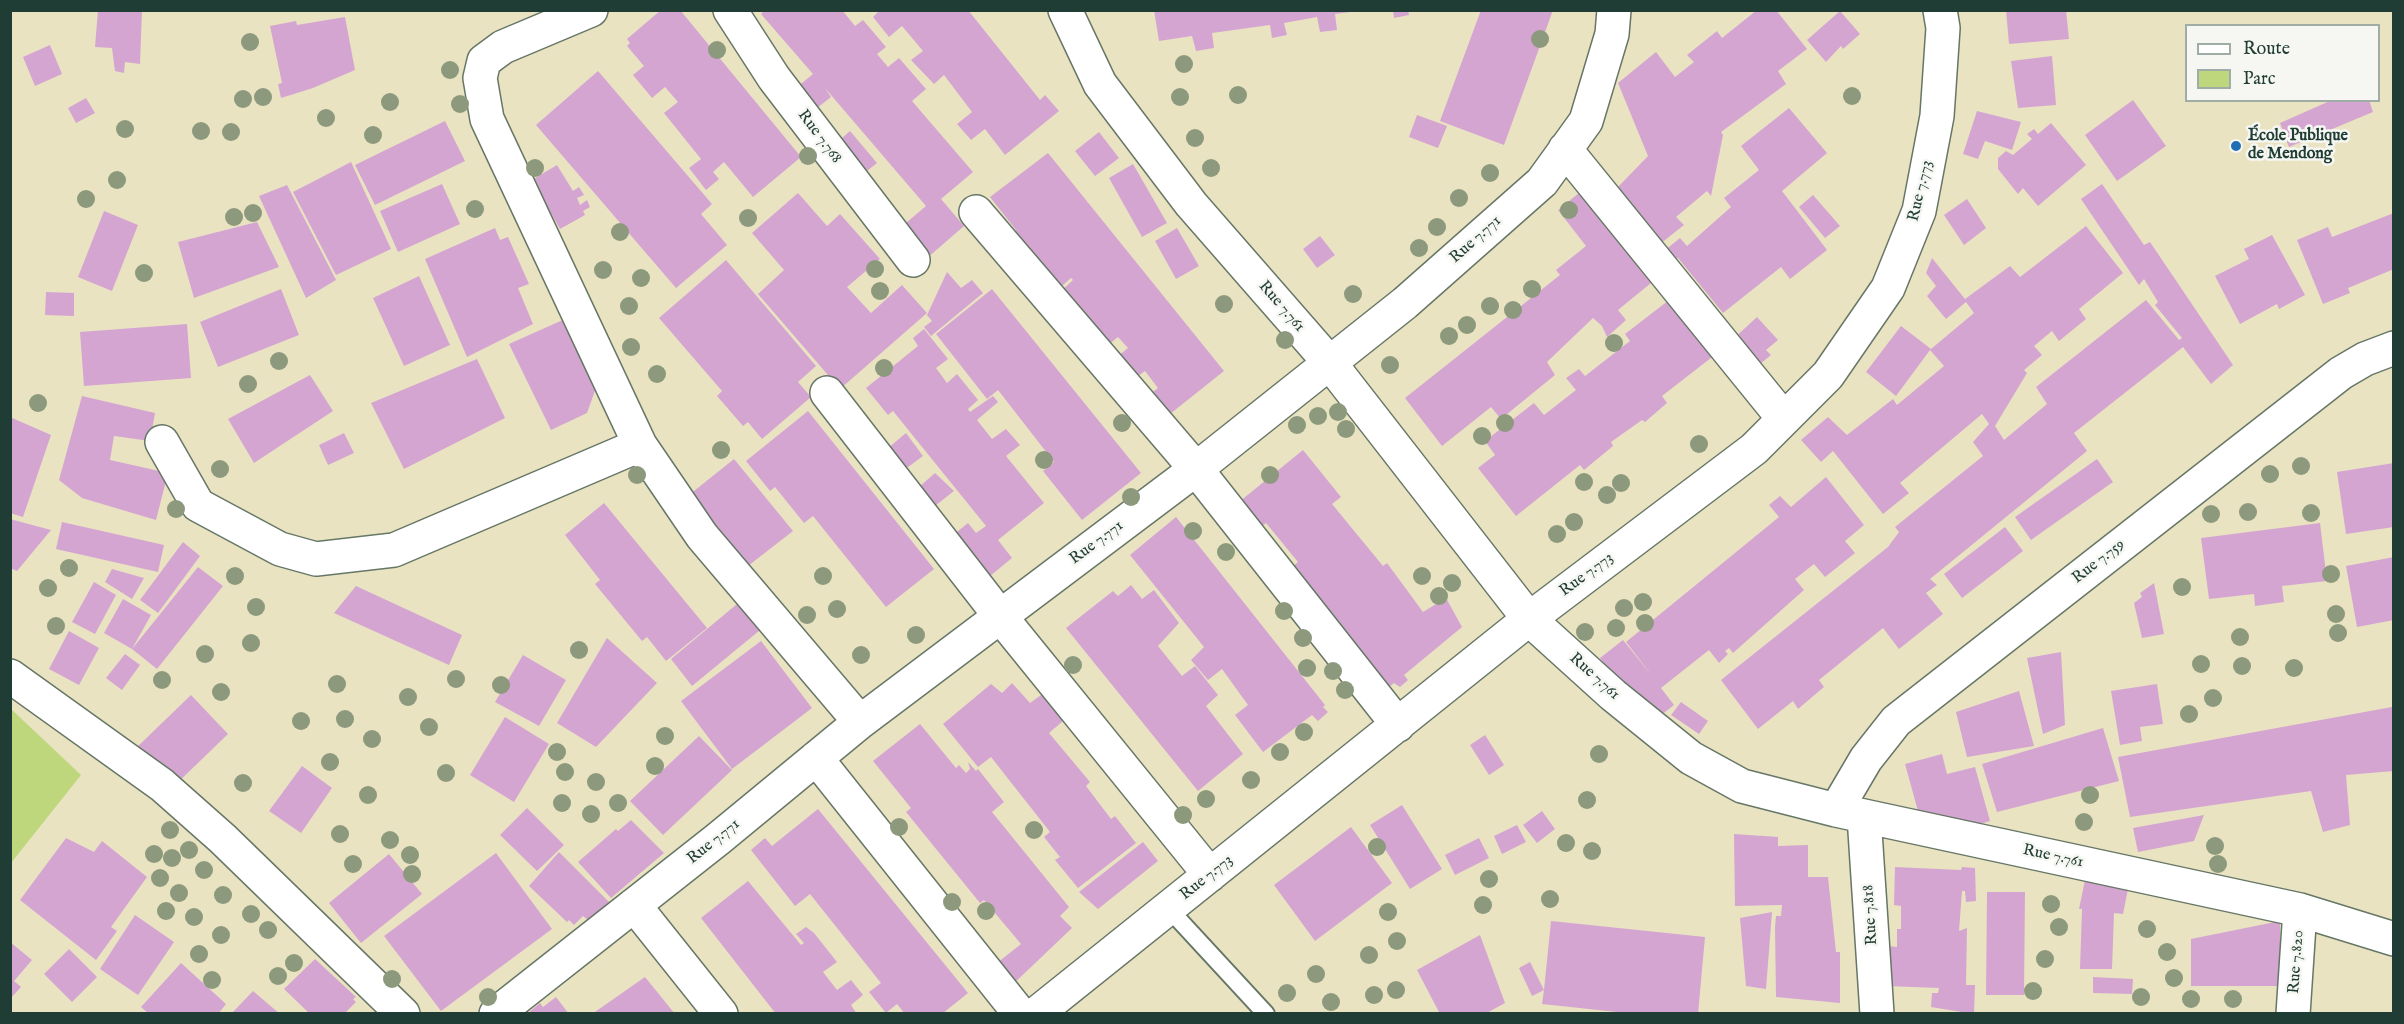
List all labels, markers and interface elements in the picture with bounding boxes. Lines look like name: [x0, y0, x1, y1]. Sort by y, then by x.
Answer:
legend: [2185, 24, 2380, 102]
text: Route: [2243, 38, 2290, 61]
text: Parc: [2243, 68, 2275, 91]
street label: Rue 7.768: [793, 107, 845, 167]
place label: École Publique de Mendong: [2248, 127, 2348, 165]
marker: École Publique de Mendong: [2229, 139, 2243, 153]
street label: Rue 7.773: [1905, 159, 1937, 223]
street label: Rue 7.771: [1446, 212, 1506, 268]
street label: Rue 7.761: [1254, 278, 1308, 336]
street label: Rue 7.771: [1066, 517, 1128, 569]
street label: Rue 7.759: [2069, 535, 2129, 589]
street label: Rue 7.773: [1556, 549, 1618, 601]
street label: Rue 7.761: [1565, 649, 1623, 705]
street label: Rue 7.771: [684, 815, 744, 869]
street label: Rue 7.761: [2021, 841, 2085, 873]
street label: Rue 7.773: [1177, 851, 1237, 905]
street label: Rue 7.818: [1859, 884, 1883, 946]
street label: Rue 7.820: [2285, 930, 2309, 994]

